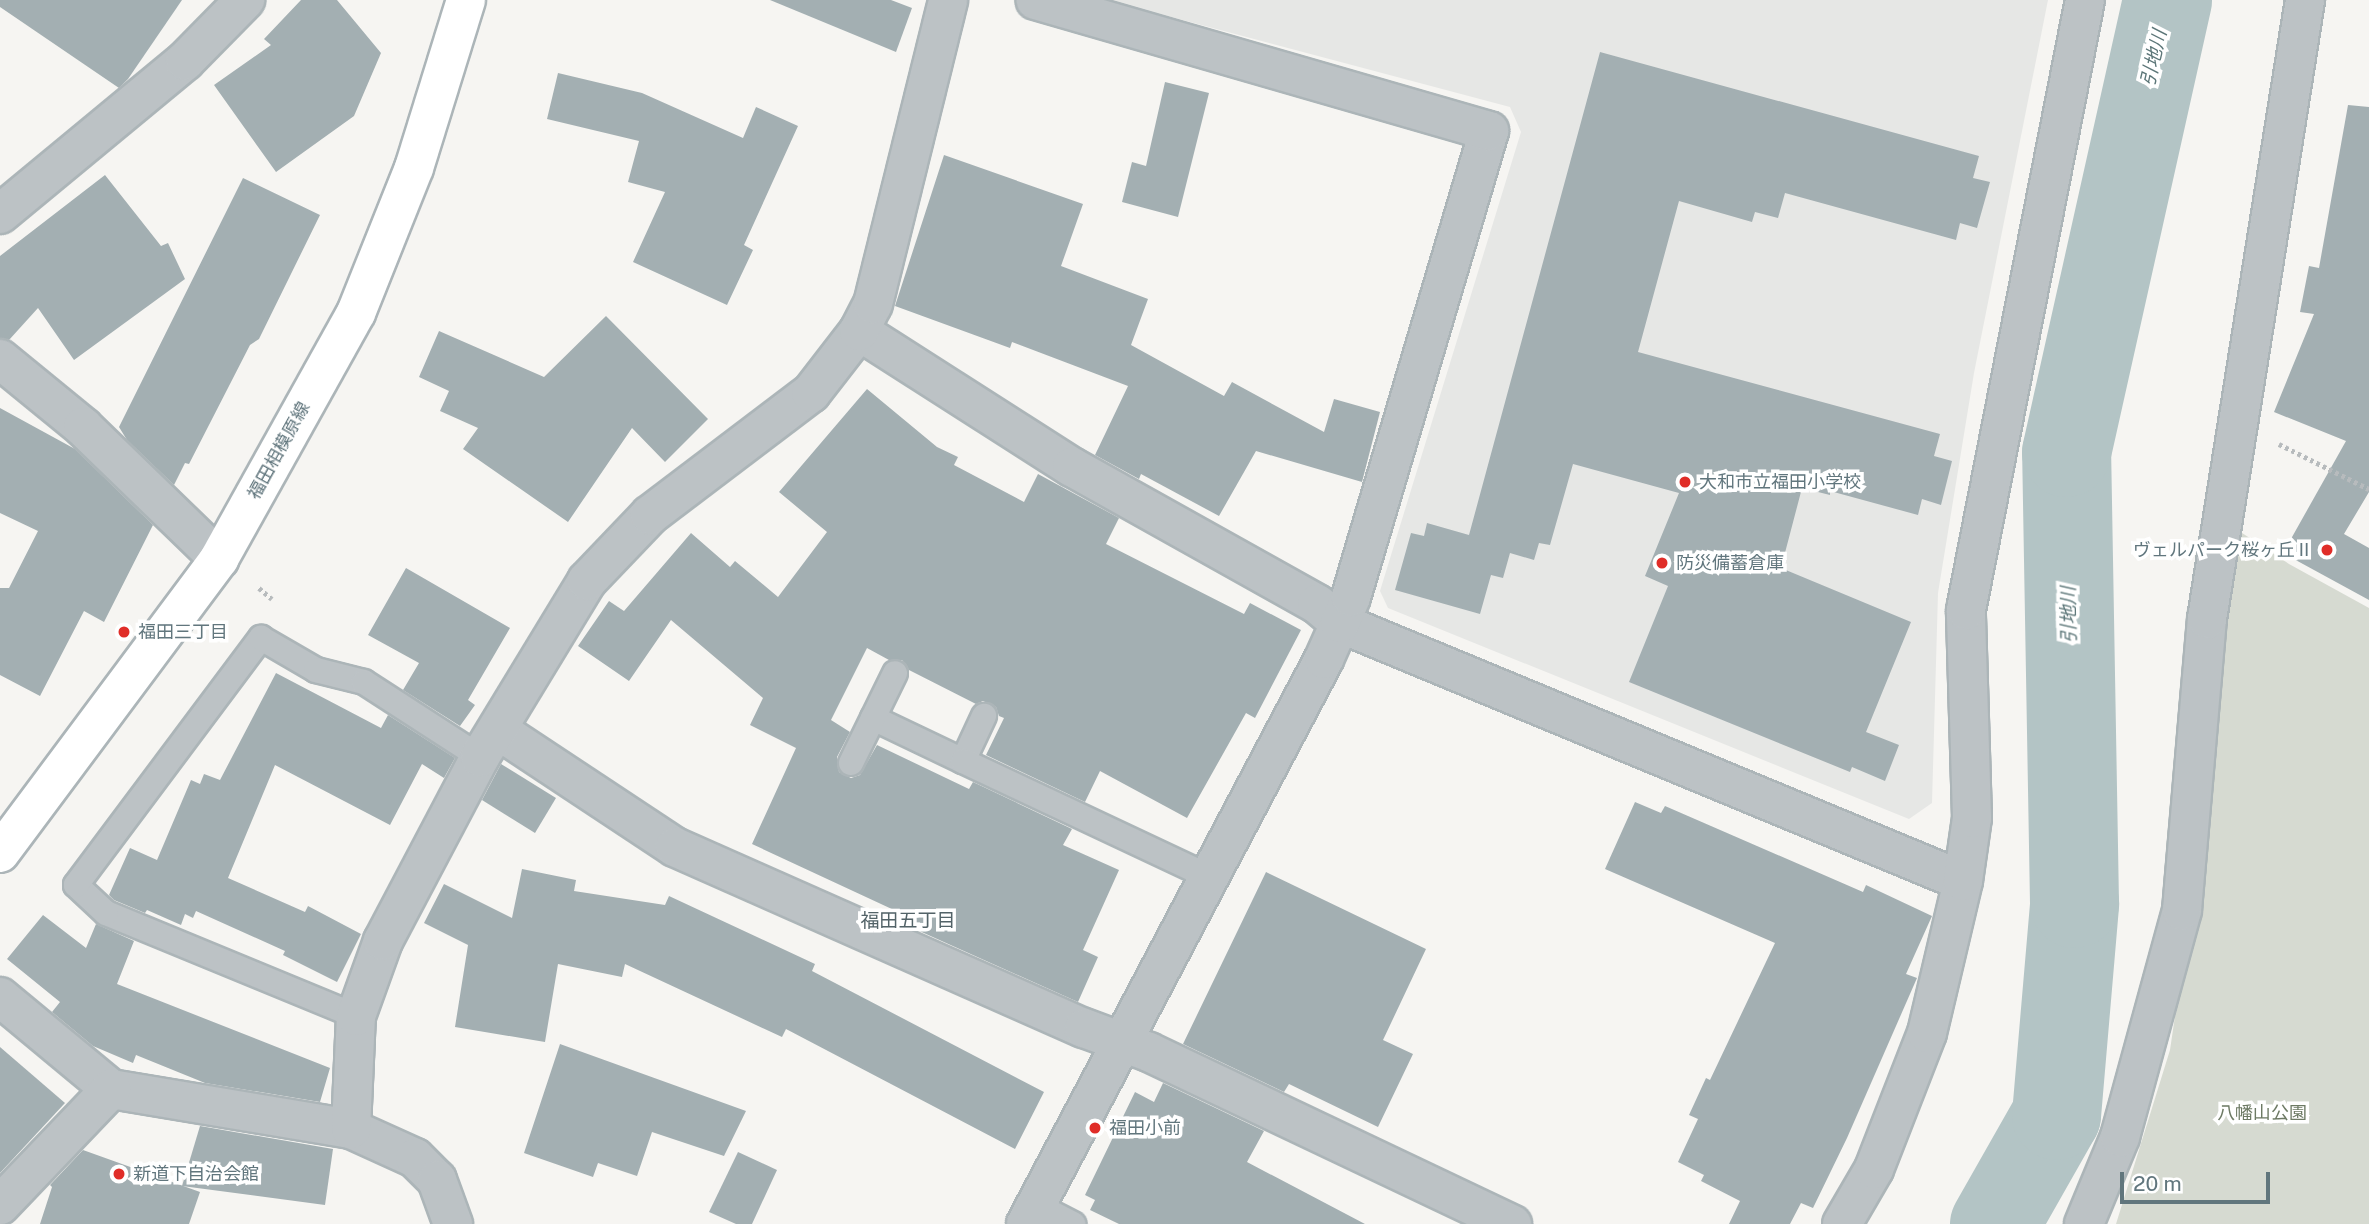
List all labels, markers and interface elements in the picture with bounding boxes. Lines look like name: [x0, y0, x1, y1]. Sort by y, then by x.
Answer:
water label: 引地川: [2136, 28, 2172, 88]
street label: 福田相模原線: [243, 399, 315, 503]
place label: 大和市立福田小学校: [1699, 471, 1861, 493]
marker: 大和市立福田小学校: [1677, 474, 1693, 490]
place label: ヴェルパーク桜ヶ丘Ⅱ: [2133, 539, 2313, 561]
marker: ヴェルパーク桜ヶ丘Ⅱ: [2319, 542, 2335, 558]
place label: 防災備蓄倉庫: [1676, 552, 1784, 574]
marker: 防災備蓄倉庫: [1654, 555, 1670, 571]
water label: 引地川: [2057, 586, 2081, 644]
place label: 福田三丁目: [138, 621, 228, 643]
marker: 福田三丁目: [116, 624, 132, 640]
district label: 福田五丁目: [861, 910, 955, 932]
park label: 八幡山公園: [2217, 1102, 2307, 1124]
place label: 福田小前: [1109, 1117, 1181, 1139]
marker: 福田小前: [1087, 1120, 1103, 1136]
scale bar: [2124, 1158, 2274, 1202]
place label: 新道下自治会館: [133, 1163, 259, 1185]
marker: 新道下自治会館: [111, 1166, 127, 1182]
text: 20 m: [2133, 1171, 2182, 1196]

